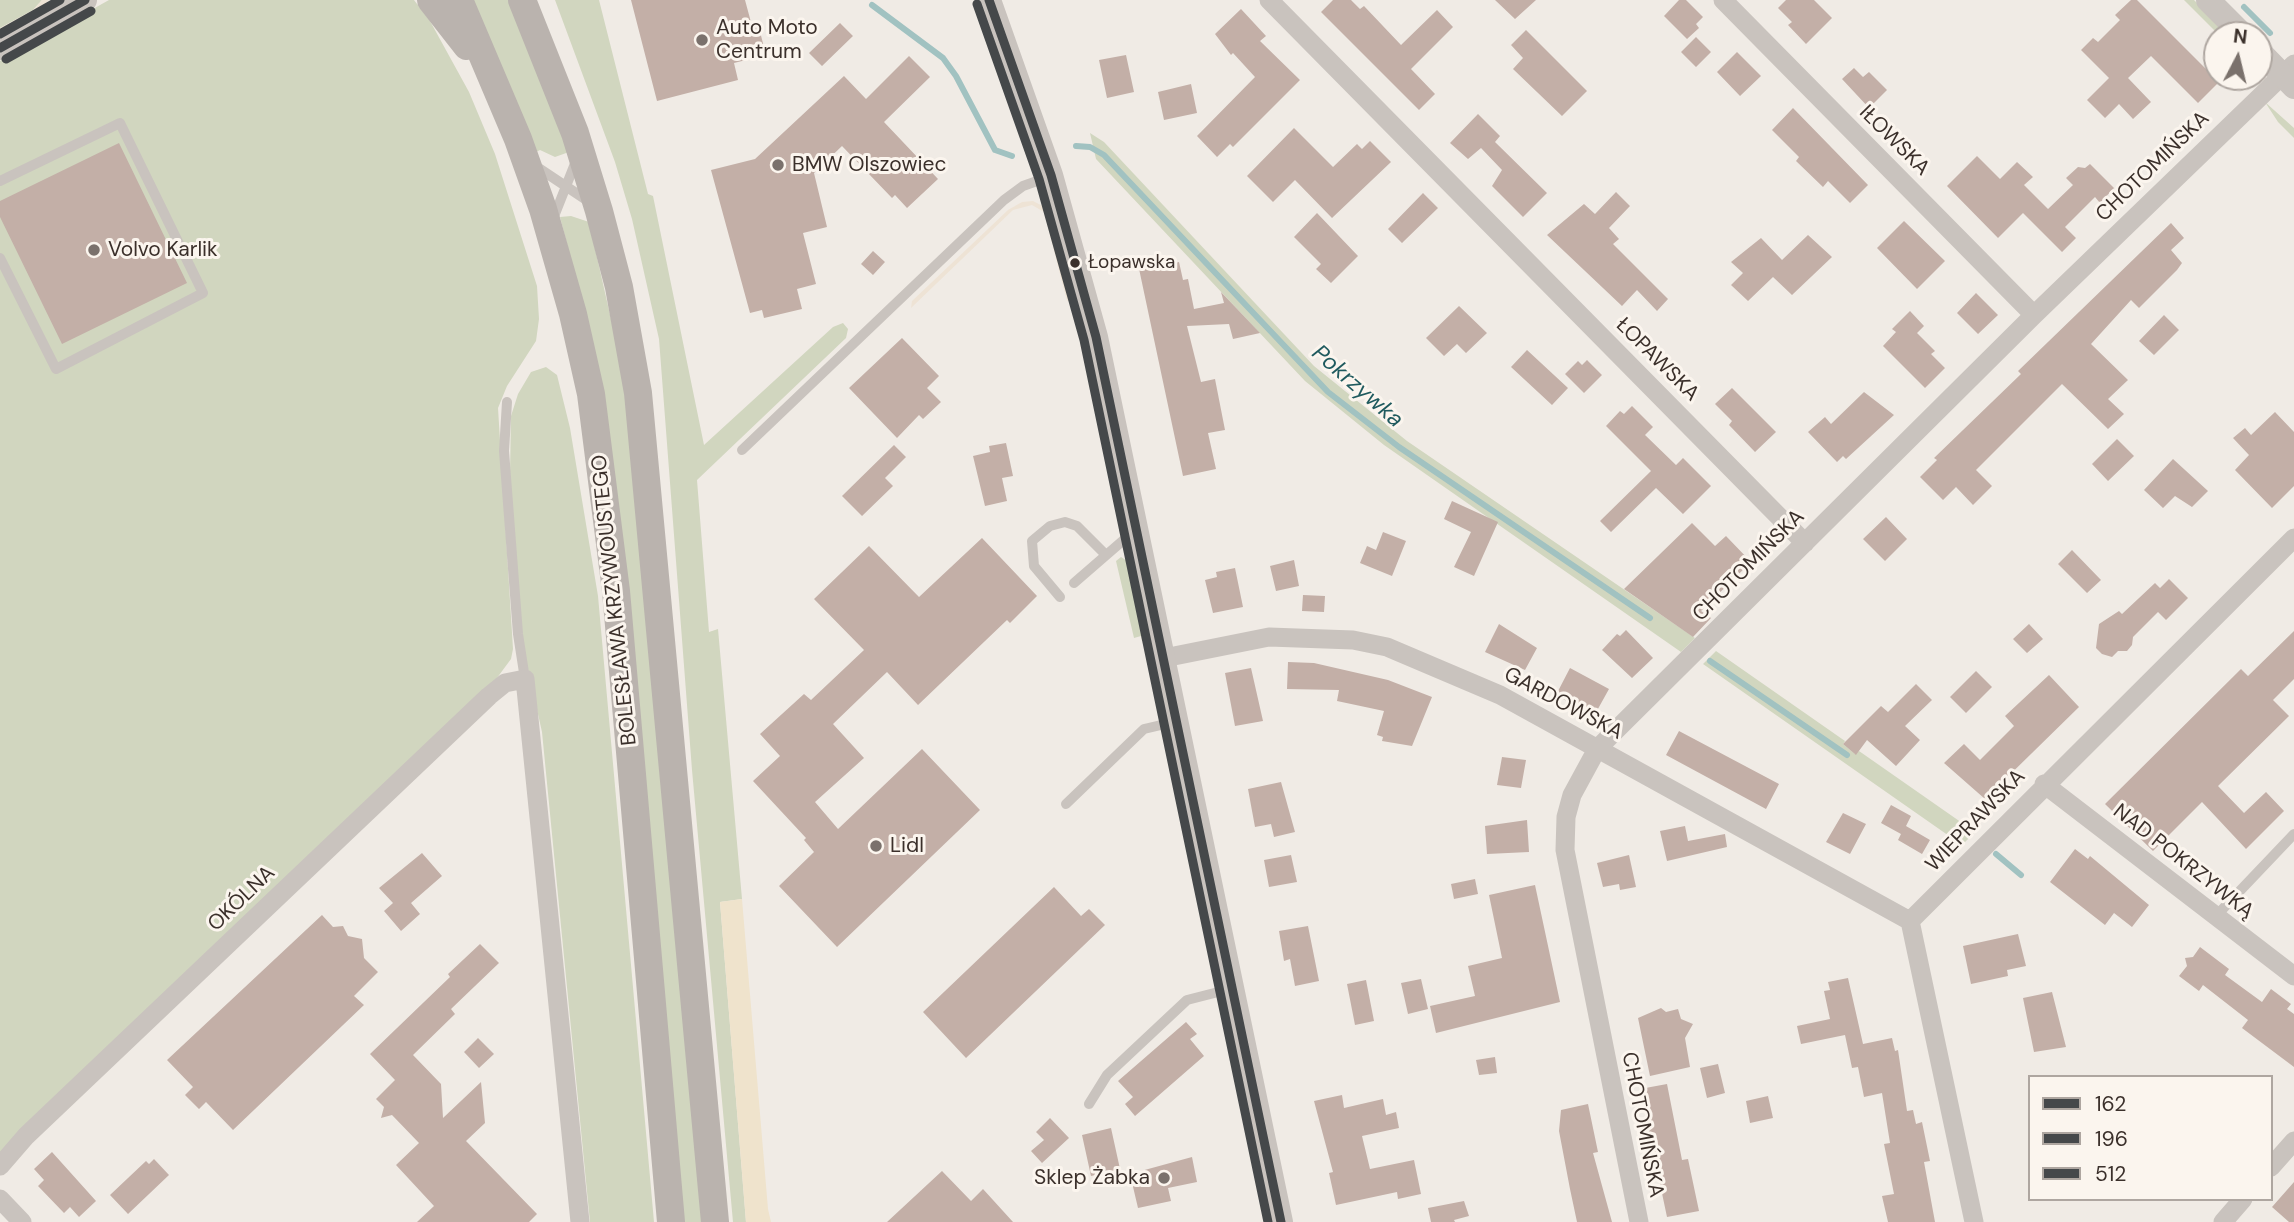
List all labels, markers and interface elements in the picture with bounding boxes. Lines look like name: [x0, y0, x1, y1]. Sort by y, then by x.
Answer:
place label: Auto Moto Centrum: [716, 15, 818, 65]
north arrow: [2203, 21, 2273, 91]
text: N: [2232, 23, 2249, 50]
marker: Auto Moto Centrum: [694, 32, 710, 48]
street label: IŁOWSKA: [1854, 101, 1934, 181]
street label: CHOTOMIŃSKA: [2091, 107, 2215, 227]
place label: BMW Olszowiec: [792, 152, 946, 178]
marker: BMW Olszowiec: [770, 157, 786, 173]
place label: Volvo Karlik: [108, 237, 218, 263]
marker: Volvo Karlik: [86, 242, 102, 258]
place label: Łopawska: [1088, 252, 1175, 274]
marker: Łopawska: [1068, 256, 1082, 270]
street label: ŁOPAWSKA: [1610, 313, 1704, 407]
water label: Pokrzywka: [1306, 340, 1408, 434]
street label: BOLESŁAWA KRZYWOUSTEGO: [587, 453, 643, 747]
street label: CHOTOMIŃSKA: [1688, 505, 1810, 627]
street label: GARDOWSKA: [1499, 662, 1627, 746]
street label: WIEPRAWSKA: [1921, 765, 2031, 877]
street label: NAD POKRZYWKĄ: [2108, 799, 2258, 925]
place label: Lidl: [890, 833, 924, 859]
marker: Lidl: [868, 838, 884, 854]
street label: OKÓLNA: [203, 861, 281, 937]
street label: CHOTOMIŃSKA: [1616, 1050, 1668, 1200]
legend: [2028, 1075, 2273, 1201]
text: 162: [2095, 1090, 2126, 1118]
text: 196: [2095, 1125, 2128, 1153]
text: 512: [2095, 1160, 2126, 1188]
place label: Sklep Żabka: [1034, 1165, 1150, 1191]
marker: Sklep Żabka: [1156, 1170, 1172, 1186]

